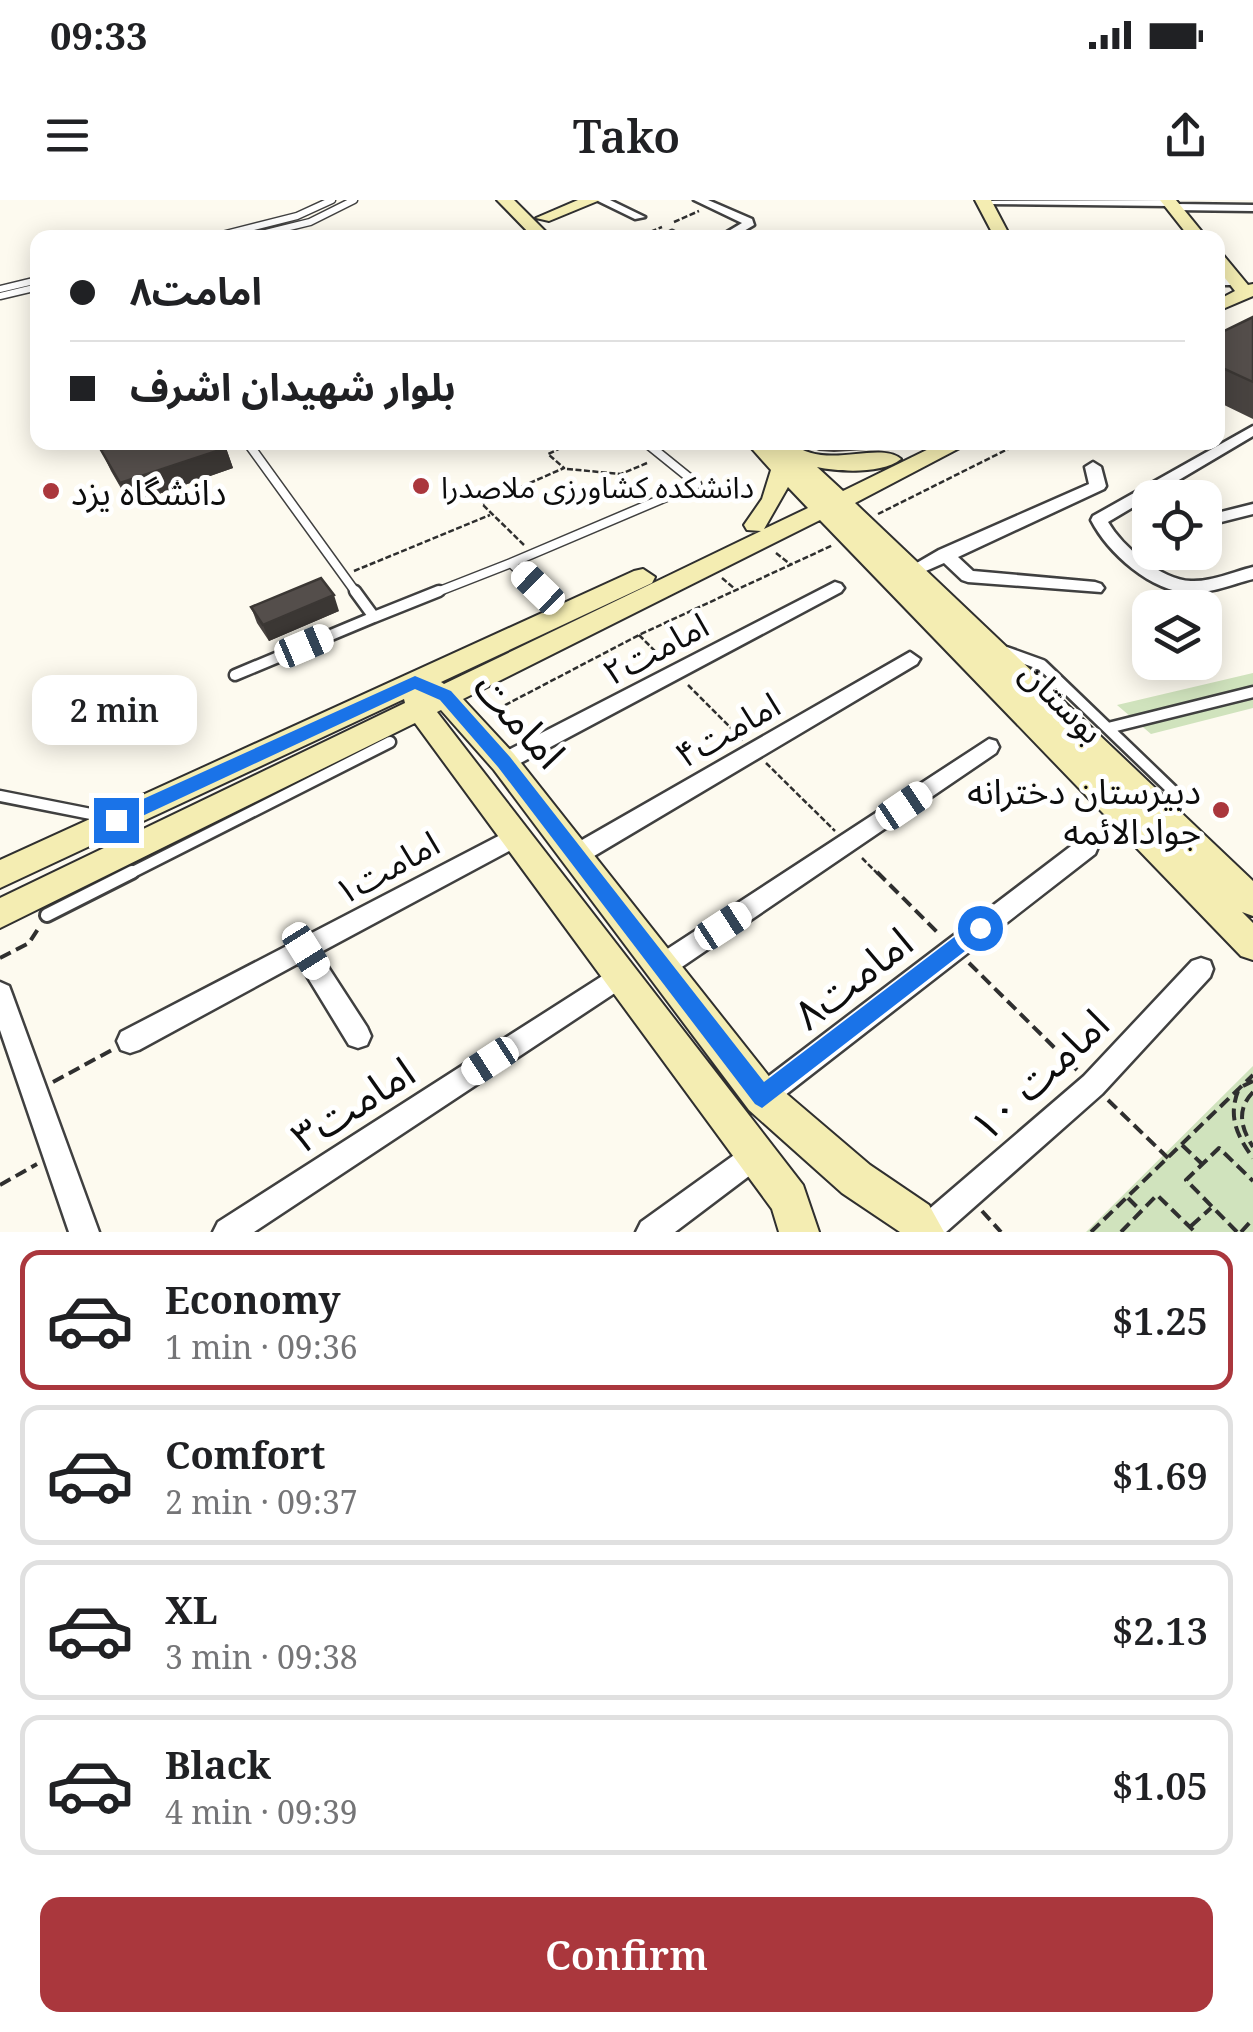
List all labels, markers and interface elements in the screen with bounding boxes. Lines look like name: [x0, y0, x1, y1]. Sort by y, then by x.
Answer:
text: 09:33: [50, 9, 147, 61]
text: Tako: [573, 105, 680, 166]
icon: menu: [40, 108, 95, 163]
icon: share: [1158, 108, 1213, 163]
text: امامت۸: [130, 264, 262, 316]
text: بلوار شهیدان اشرف: [130, 360, 456, 412]
place label: دانشکده کشاورزی ملاصدرا: [441, 466, 754, 507]
place label: دانشگاه یزد: [71, 468, 226, 515]
marker: دانشکده کشاورزی ملاصدرا: [410, 475, 432, 497]
marker: دانشگاه یزد: [40, 480, 62, 502]
map controls: [1132, 480, 1222, 680]
button: locate: [1132, 480, 1222, 570]
car: [506, 556, 570, 620]
button: layers: [1132, 590, 1222, 680]
street label: امامت۲: [594, 601, 716, 695]
car: [271, 620, 337, 672]
street label: بوستان: [1011, 649, 1115, 753]
street label: امامت: [462, 658, 580, 780]
callout: 2 min: [34, 675, 198, 745]
street label: امامت۴: [666, 680, 788, 778]
text: 2 min: [70, 688, 159, 731]
place label: دبیرستان دخترانه جوادالائمه: [967, 767, 1201, 854]
car: [871, 777, 937, 835]
route end: [94, 798, 139, 843]
marker: دبیرستان دخترانه جوادالائمه: [1210, 799, 1232, 821]
street label: امامت۱: [325, 819, 447, 915]
car: [690, 897, 756, 955]
route start: [958, 906, 1003, 951]
street label: امامت۸: [781, 913, 923, 1041]
car: [277, 918, 335, 984]
street label: امامت ۱۰: [956, 995, 1120, 1153]
car: [457, 1032, 523, 1090]
street label: امامت۳: [279, 1042, 425, 1164]
text: Economy: [165, 1273, 341, 1325]
icon: car: [45, 1275, 135, 1365]
text: $1.25: [1112, 1294, 1208, 1346]
text: 1 min · 09:36: [165, 1325, 358, 1368]
text: Comfort: [165, 1428, 325, 1480]
icon: car: [45, 1430, 135, 1520]
text: $1.69: [1112, 1449, 1208, 1501]
text: 2 min · 09:37: [165, 1480, 358, 1523]
text: XL: [165, 1583, 218, 1635]
icon: car: [45, 1585, 135, 1675]
text: $2.13: [1112, 1604, 1208, 1656]
text: 3 min · 09:38: [165, 1635, 358, 1678]
text: Black: [165, 1738, 271, 1790]
icon: car: [45, 1740, 135, 1830]
text: $1.05: [1112, 1759, 1208, 1811]
text: 4 min · 09:39: [165, 1790, 358, 1833]
button: Confirm: [40, 1897, 1213, 2012]

